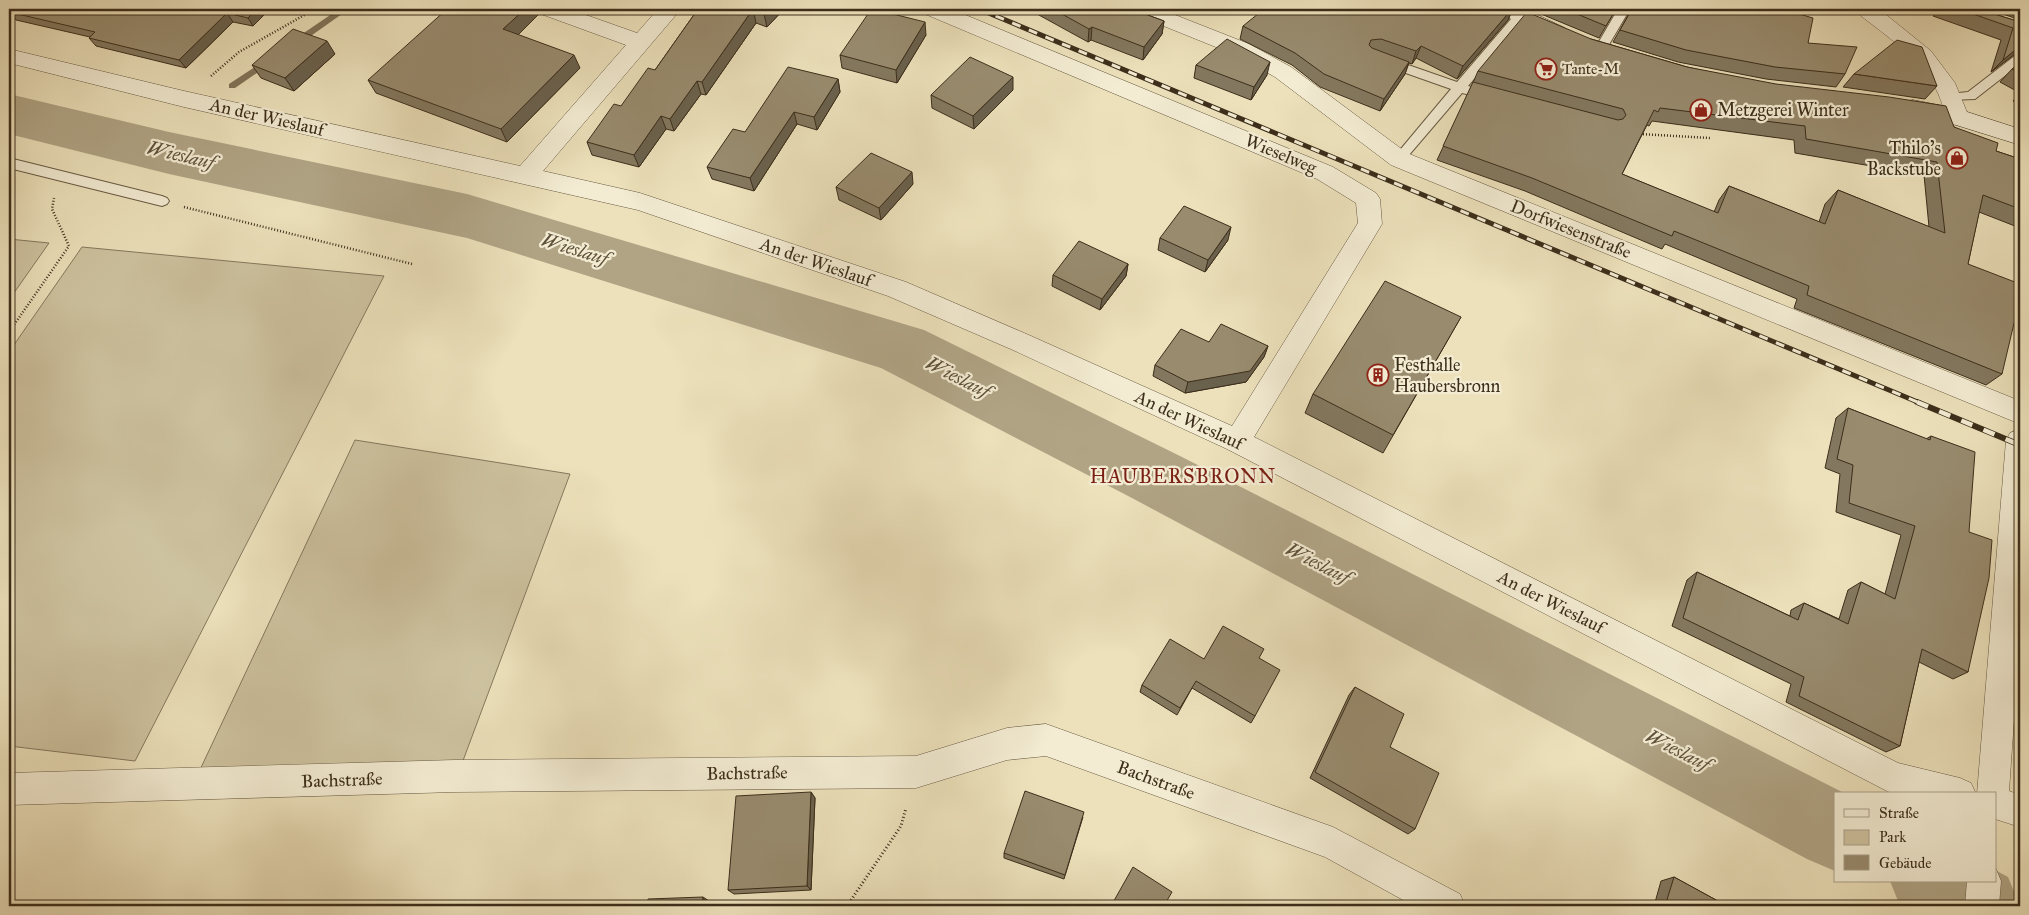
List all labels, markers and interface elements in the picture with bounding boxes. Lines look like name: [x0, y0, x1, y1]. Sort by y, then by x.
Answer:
supermarket icon: Tante-M: [1534, 57, 1558, 81]
place label: Tante-M: [1562, 60, 1619, 78]
street label: An der Wieslauf: [207, 93, 329, 142]
shop icon: Metzgerei Winter: [1689, 98, 1713, 122]
place label: Metzgerei Winter: [1717, 99, 1849, 122]
street label: Wieselweg: [1241, 129, 1321, 180]
water label: Wieslauf: [145, 136, 222, 175]
place label: Thilo's Backstube: [1867, 137, 1941, 180]
shop icon: Thilo's Backstube: [1945, 146, 1969, 170]
street label: Dorfwiesenstraße: [1507, 195, 1635, 263]
water label: Wieslauf: [539, 228, 616, 271]
street label: An der Wieslauf: [756, 232, 878, 292]
water label: Wieslauf: [922, 351, 998, 405]
place label: Festhalle Haubersbronn: [1394, 354, 1501, 397]
building icon: Festhalle Haubersbronn: [1366, 363, 1390, 387]
street label: An der Wieslauf: [1130, 385, 1249, 456]
district label: HAUBERSBRONN: [1090, 464, 1276, 488]
water label: Wieslauf: [1282, 537, 1358, 591]
street label: An der Wieslauf: [1493, 565, 1611, 640]
water label: Wieslauf: [1642, 724, 1718, 778]
street label: Bachstraße: [1114, 756, 1198, 804]
street label: Bachstraße: [706, 761, 788, 785]
street label: Bachstraße: [301, 768, 383, 792]
legend: [1834, 792, 1996, 882]
text: Straße: [1879, 804, 1919, 822]
text: Park: [1879, 828, 1906, 846]
text: Gebäude: [1879, 854, 1932, 872]

